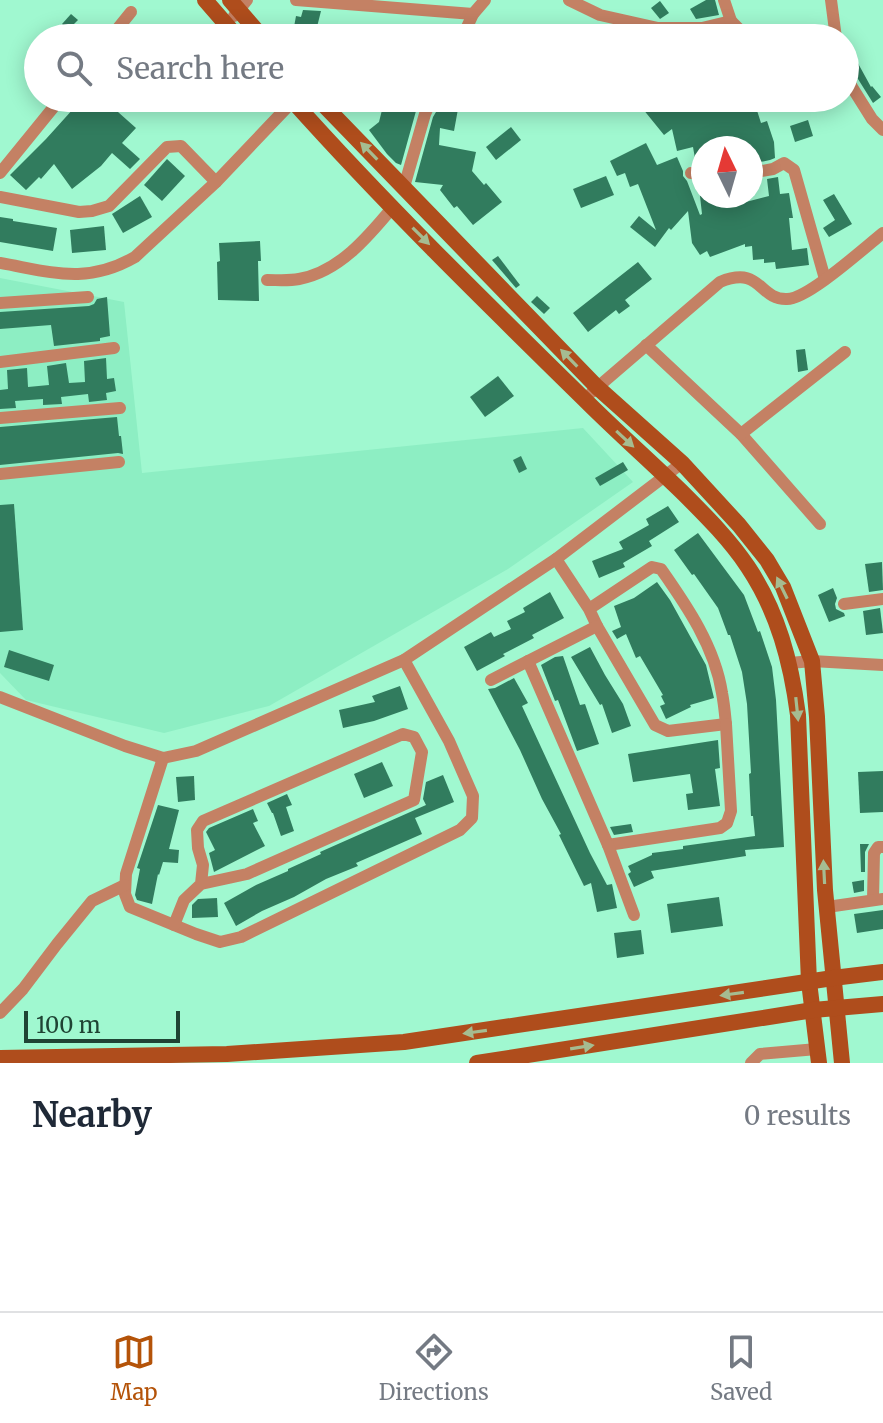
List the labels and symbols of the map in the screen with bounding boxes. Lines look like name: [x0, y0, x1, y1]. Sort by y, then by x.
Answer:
north arrow: [691, 136, 763, 208]
one-way arrow: [360, 142, 378, 161]
one-way arrow: [411, 226, 430, 245]
one-way arrow: [560, 349, 579, 368]
one-way arrow: [616, 429, 635, 447]
one-way arrow: [775, 577, 789, 600]
one-way arrow: [790, 696, 803, 721]
one-way arrow: [818, 859, 831, 884]
one-way arrow: [719, 988, 744, 1000]
scale bar: [24, 1007, 180, 1043]
one-way arrow: [462, 1026, 487, 1039]
one-way arrow: [570, 1040, 595, 1052]

